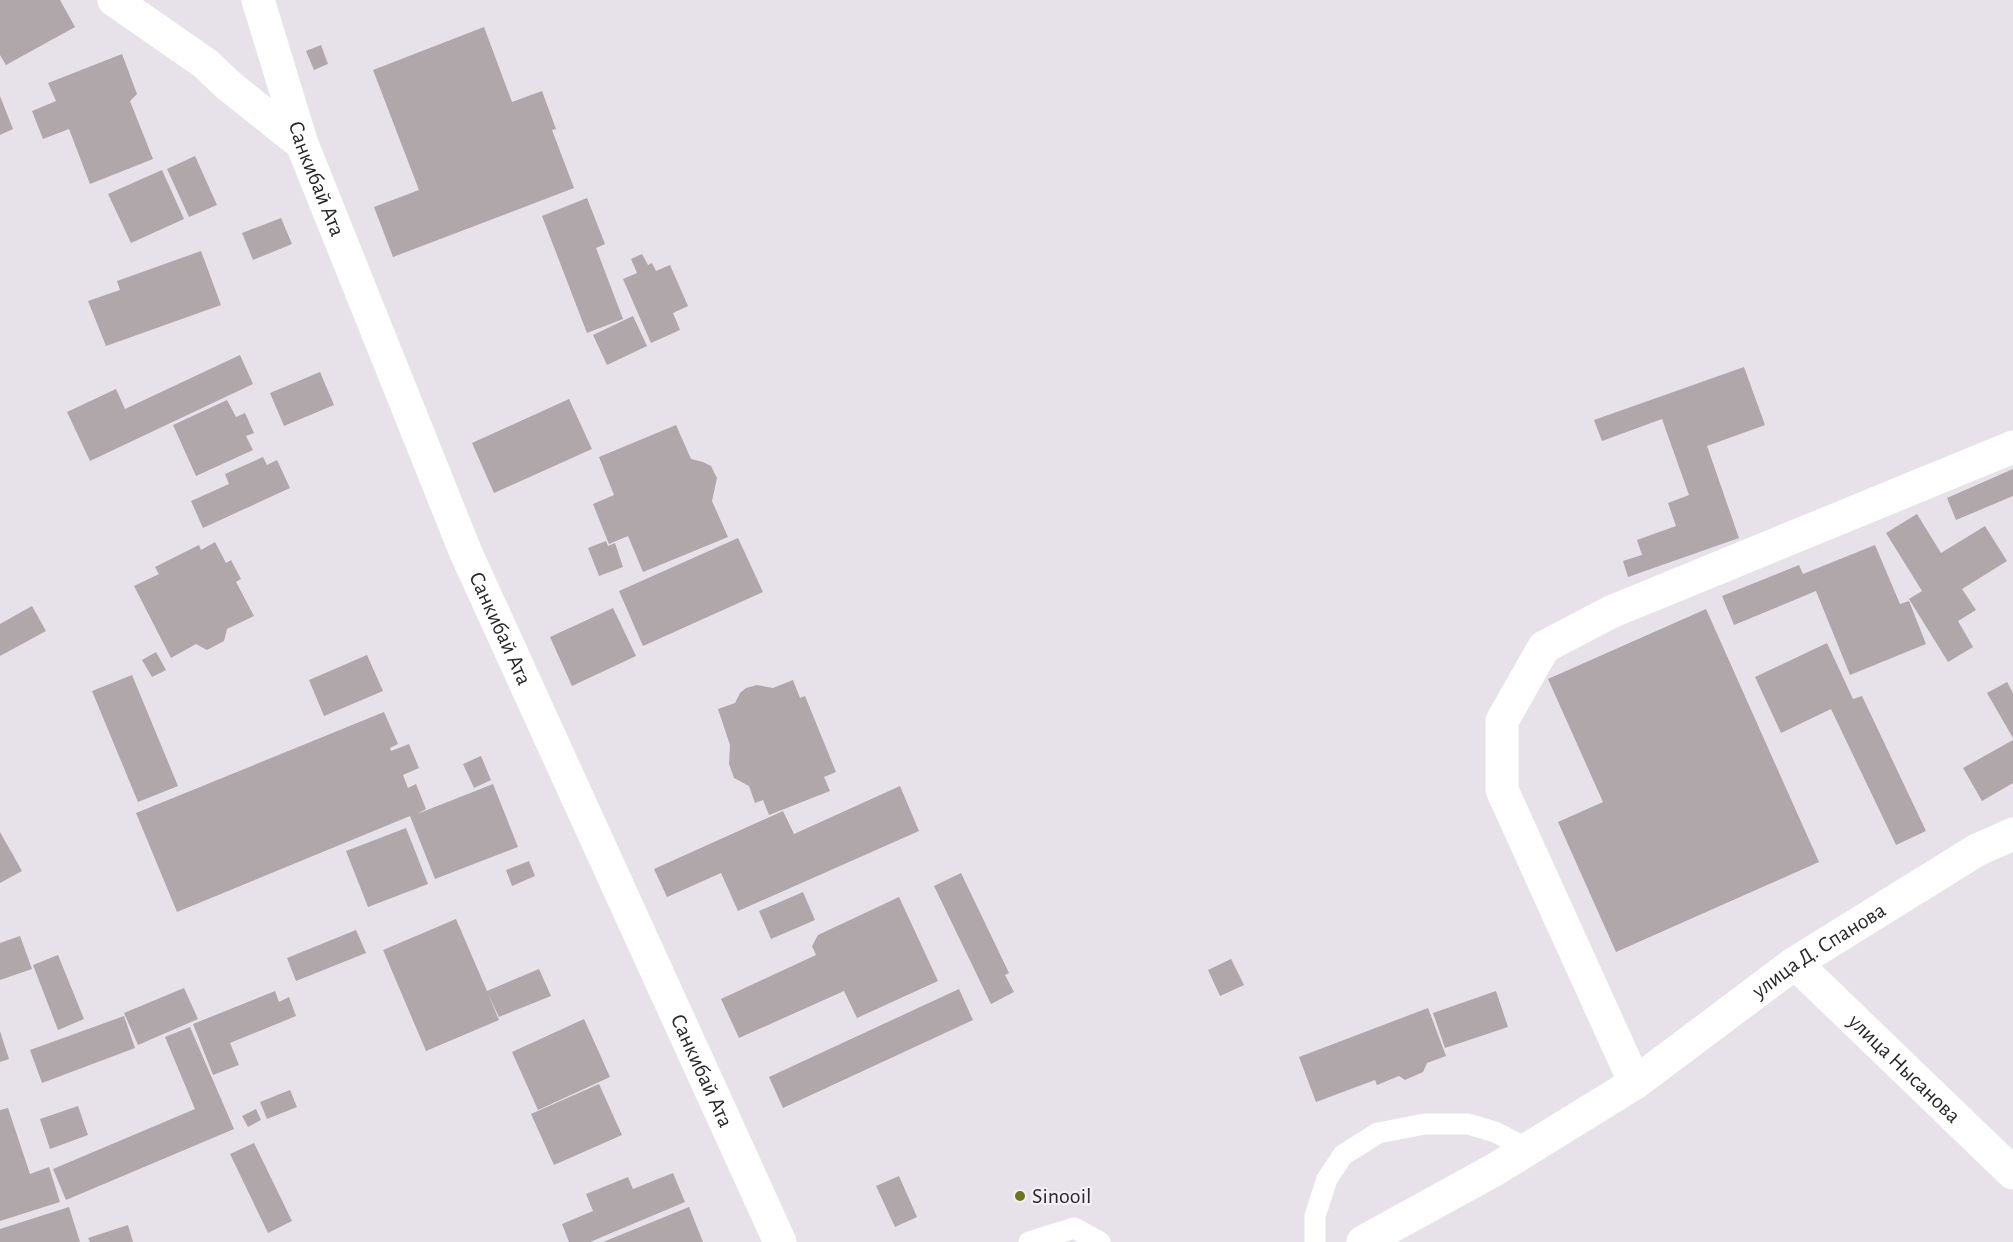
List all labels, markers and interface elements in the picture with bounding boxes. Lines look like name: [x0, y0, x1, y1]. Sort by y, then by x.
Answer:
street label: Санкибай Ата: [285, 118, 349, 239]
street label: Санкибай Ата: [465, 568, 536, 688]
street label: улица Д. Спанова: [1747, 899, 1889, 1003]
street label: улица Нысанова: [1844, 1009, 1965, 1127]
street label: Санкибай Ата: [667, 1011, 737, 1131]
place label: Sinooil: [1032, 1185, 1091, 1207]
marker: Sinooil: [1013, 1189, 1027, 1203]

